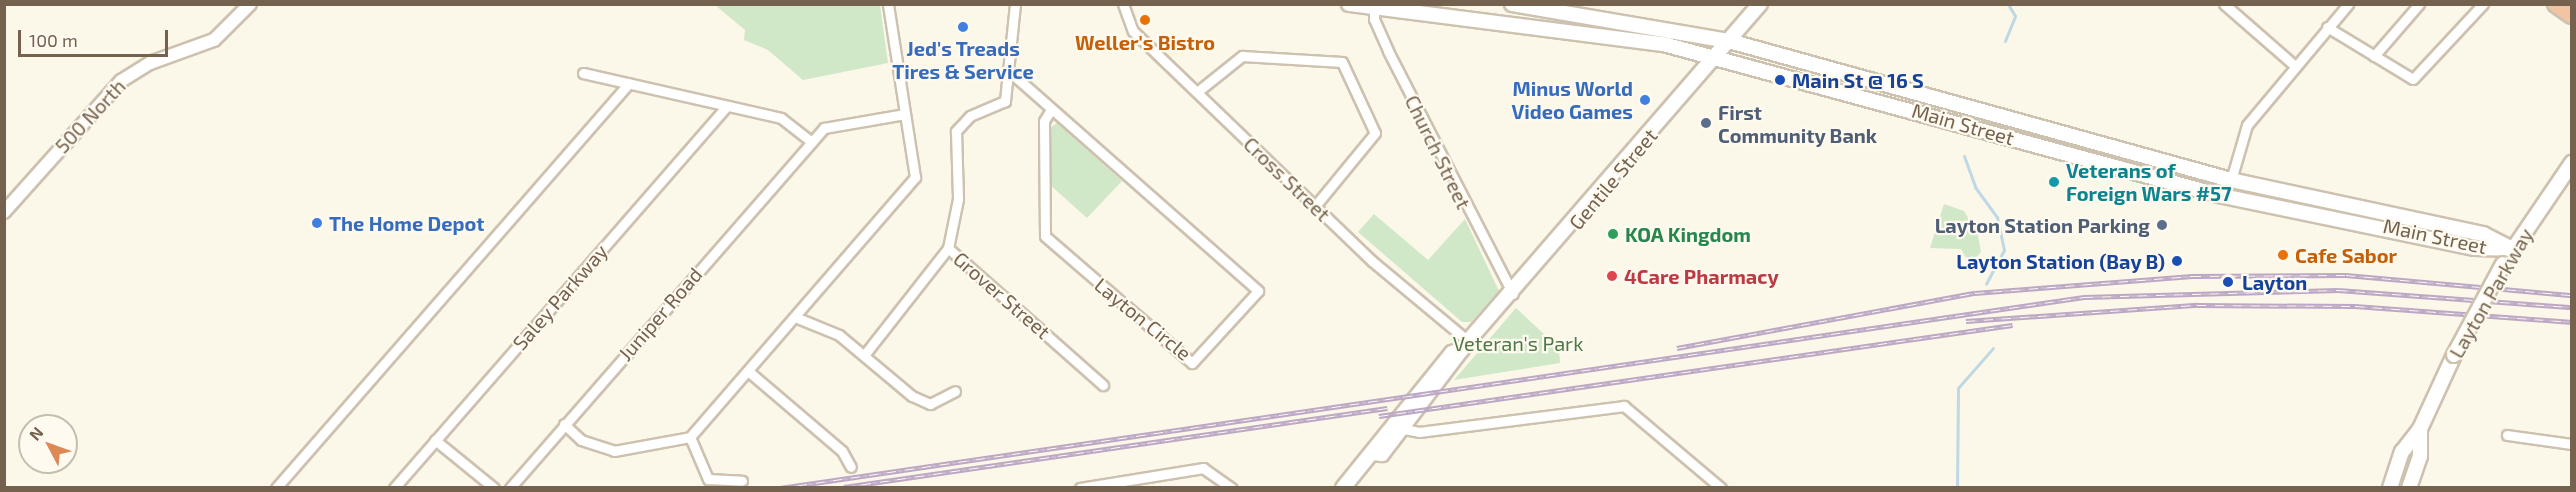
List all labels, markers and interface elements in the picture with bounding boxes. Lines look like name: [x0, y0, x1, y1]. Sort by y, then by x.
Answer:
marker: Weller's Bistro: [1138, 13, 1152, 27]
scale bar: [21, 18, 171, 56]
marker: Jed's Treads Tires & Service: [956, 20, 970, 34]
text: 100 m: [29, 29, 78, 51]
place label: Weller's Bistro: [1075, 30, 1215, 54]
place label: Jed's Treads Tires & Service: [892, 36, 1034, 83]
place label: Main St @ 16 S: [1792, 68, 1924, 92]
marker: Main St @ 16 S: [1773, 73, 1787, 87]
street label: 500 North: [50, 74, 130, 158]
place label: Minus World Video Games: [1511, 77, 1633, 124]
street label: Church Street: [1400, 91, 1476, 213]
marker: Minus World Video Games: [1638, 93, 1652, 107]
street label: Main Street: [1909, 98, 2017, 150]
place label: First Community Bank: [1718, 100, 1877, 147]
marker: First Community Bank: [1699, 116, 1713, 130]
street label: Gentile Street: [1564, 124, 1662, 234]
street label: Cross Street: [1239, 132, 1335, 226]
place label: Veterans of Foreign Wars #57: [2066, 158, 2232, 205]
marker: Veterans of Foreign Wars #57: [2047, 175, 2061, 189]
place label: The Home Depot: [329, 211, 484, 235]
place label: Layton Station Parking: [1935, 213, 2150, 237]
street label: Main Street: [2381, 213, 2489, 259]
marker: The Home Depot: [310, 216, 324, 230]
marker: Layton Station Parking: [2155, 218, 2169, 232]
place label: KOA Kingdom: [1625, 222, 1751, 246]
street label: Layton Parkway: [2444, 224, 2538, 362]
marker: KOA Kingdom: [1606, 227, 1620, 241]
street label: Saley Parkway: [507, 239, 613, 355]
place label: Cafe Sabor: [2295, 243, 2397, 267]
street label: Grover Street: [949, 246, 1055, 344]
marker: Cafe Sabor: [2276, 248, 2290, 262]
place label: Layton Station (Bay B): [1956, 249, 2165, 273]
marker: Layton Station (Bay B): [2170, 254, 2184, 268]
street label: Juniper Road: [613, 262, 707, 366]
place label: 4Care Pharmacy: [1624, 264, 1779, 288]
marker: 4Care Pharmacy: [1605, 269, 1619, 283]
place label: Layton: [2242, 270, 2307, 294]
street label: Layton Circle: [1090, 273, 1196, 365]
marker: Layton: [2219, 273, 2237, 291]
park label: Veteran's Park: [1453, 331, 1583, 355]
north arrow: [18, 414, 78, 474]
text: N: [25, 423, 47, 444]

